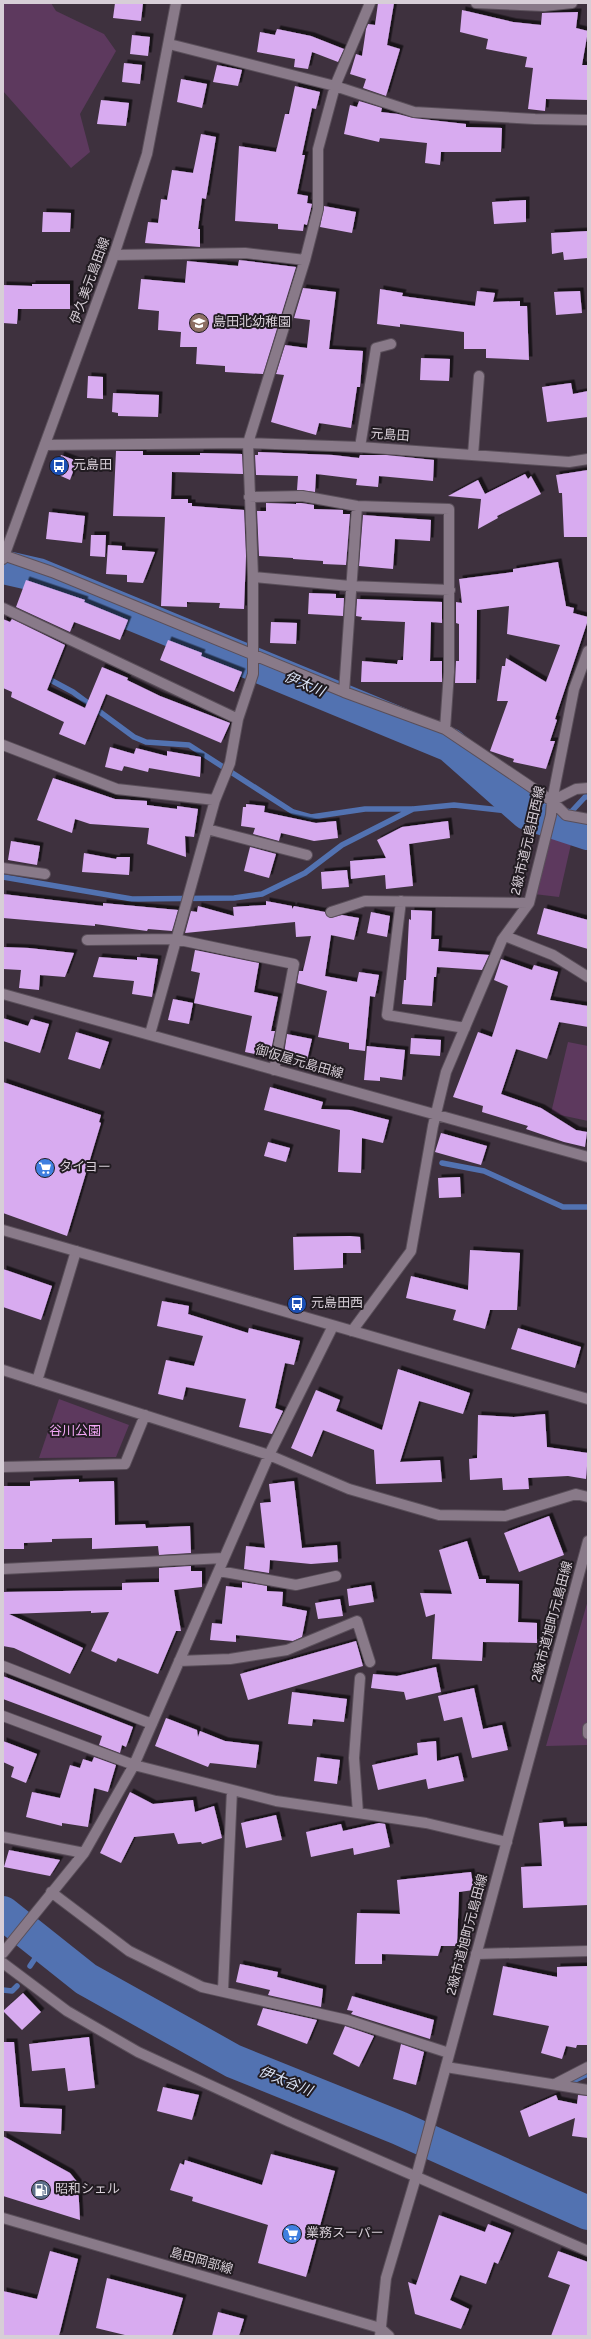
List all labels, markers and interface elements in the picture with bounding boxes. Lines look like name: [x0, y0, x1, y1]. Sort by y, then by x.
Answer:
street label: 伊久美元島田線: [67, 235, 114, 326]
school or university icon: 島田北幼稚園: [188, 312, 210, 334]
place label: 島田北幼稚園: [213, 314, 291, 331]
street label: 元島田: [370, 427, 410, 445]
bus stop icon: 元島田: [48, 455, 70, 477]
place label: 元島田: [73, 458, 112, 474]
water label: 伊太川: [281, 669, 328, 702]
street label: 2級市道元島田西線: [508, 784, 549, 897]
street label: 御仮屋元島田線: [253, 1042, 345, 1083]
supermarket icon: タイヨー: [34, 1157, 56, 1179]
place label: タイヨー: [59, 1160, 111, 1176]
bus stop icon: 元島田西: [286, 1293, 308, 1315]
place label: 元島田西: [311, 1296, 363, 1312]
park label: 谷川公園: [49, 1424, 101, 1440]
street label: 2級市道旭町元島田線: [528, 1559, 577, 1684]
street label: 2級市道旭町元島田線: [443, 1872, 492, 1997]
water label: 伊太谷川: [256, 2064, 316, 2101]
fuel station icon: 昭和シェル: [30, 2179, 52, 2201]
place label: 昭和シェル: [55, 2182, 120, 2198]
supermarket icon: 業務スーパー: [281, 2223, 303, 2245]
place label: 業務スーパー: [306, 2226, 384, 2242]
street label: 島田岡部線: [168, 2244, 235, 2279]

